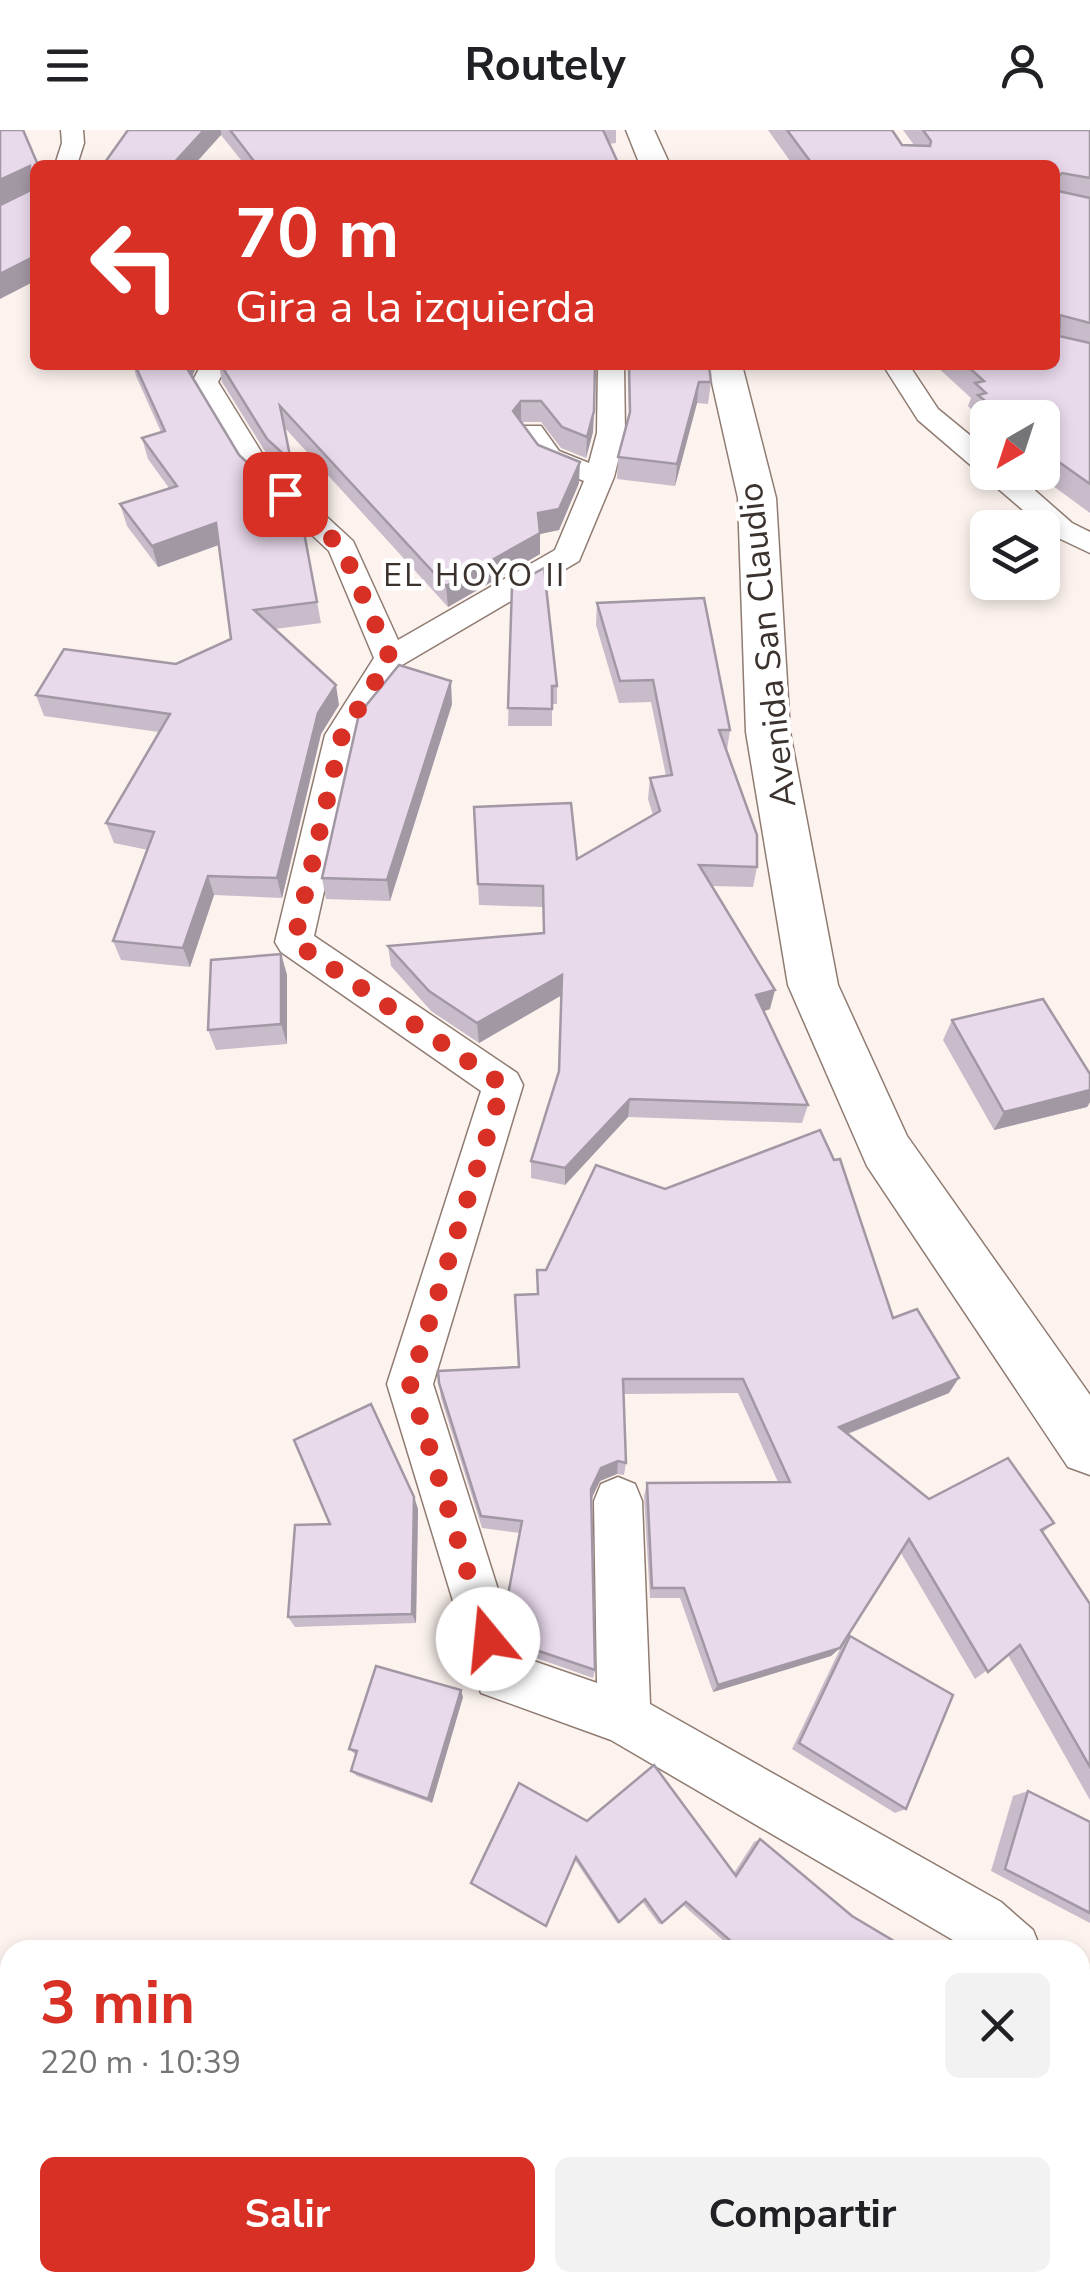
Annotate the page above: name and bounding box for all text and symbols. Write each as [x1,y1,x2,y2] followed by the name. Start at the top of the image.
[464,35,626,96] text: Routely
[40,38,95,93] icon: menu
[995,38,1050,93] icon: person
[235,186,399,282] text: 70 m
[70,200,200,330] icon: left
[235,277,596,338] text: Gira a la izquierda
[970,400,1060,490] north arrow
[970,400,1060,600] map controls
[243,452,328,537] pin
[258,467,313,522] icon: arrive
[727,480,807,810] street label: Avenida San Claudio
[970,510,1060,600] button: layers
[383,554,567,597] district label: EL HOYO II
[436,1587,540,1691] position arrow
[40,1962,195,2044] text: 3 min
[945,1973,1050,2078] button: close
[40,2041,241,2084] text: 220 m · 10:39
[40,2157,535,2272] button: Salir
[555,2157,1050,2272] button: Compartir

